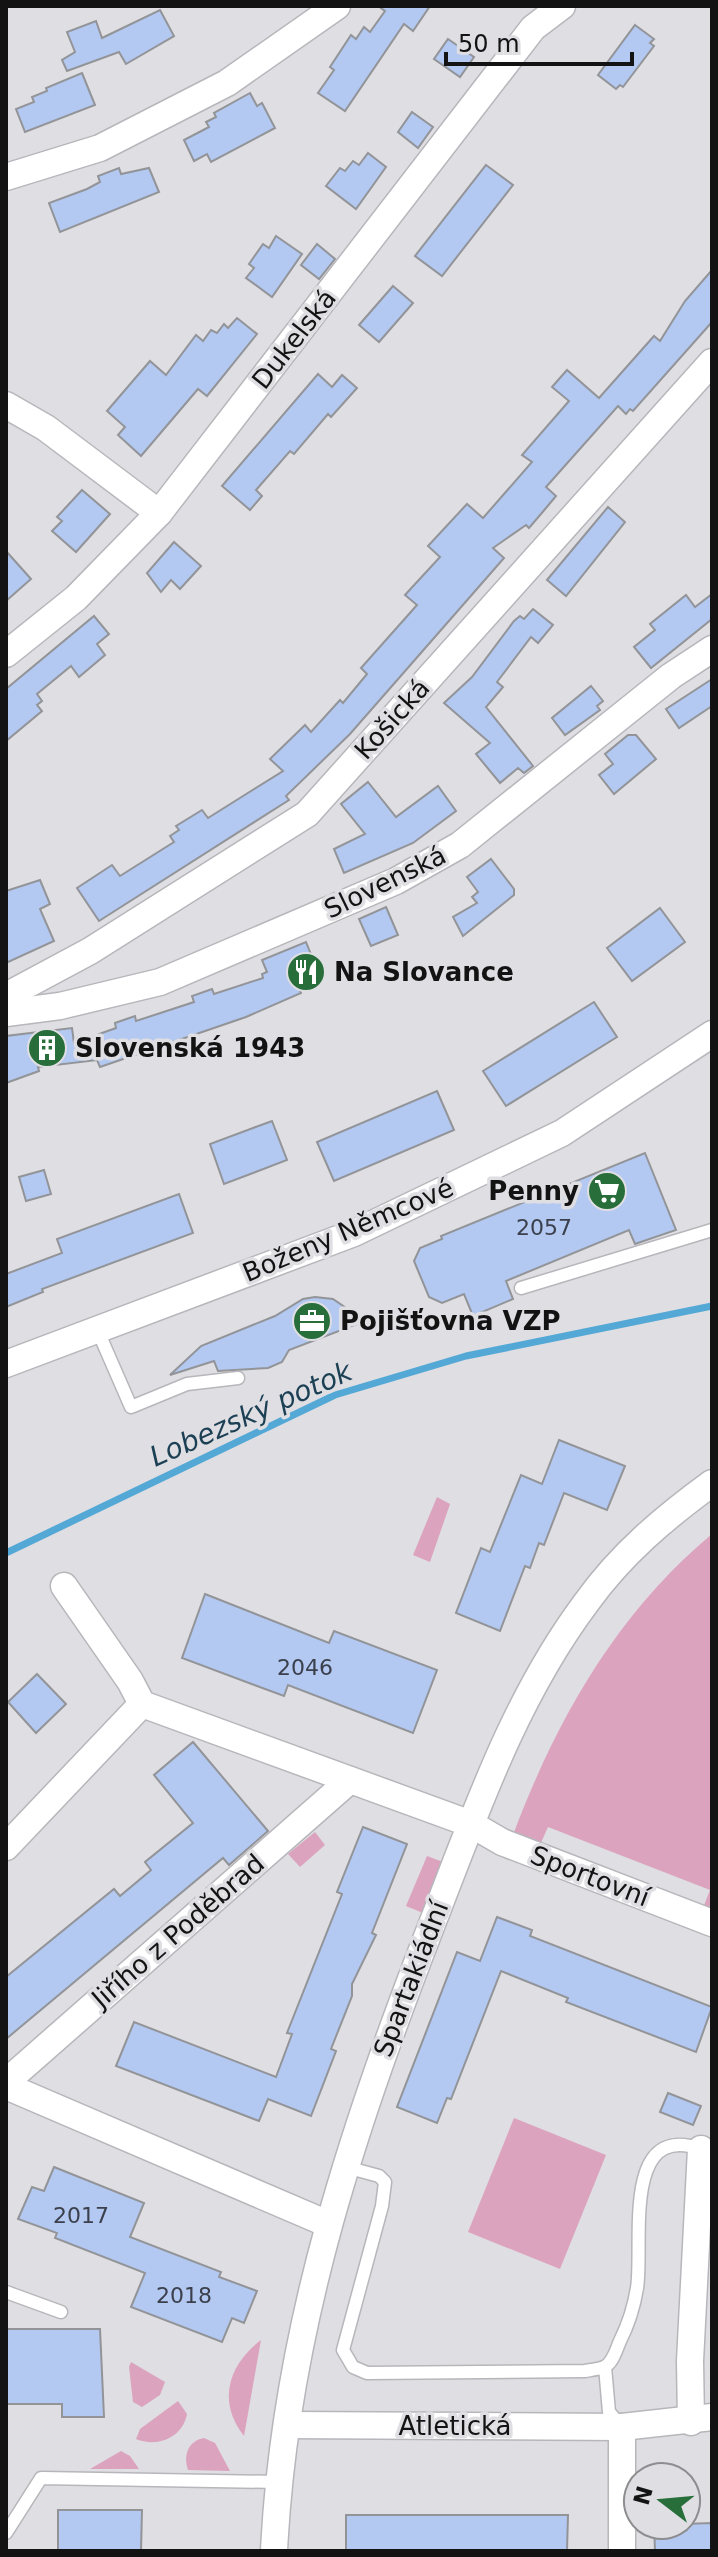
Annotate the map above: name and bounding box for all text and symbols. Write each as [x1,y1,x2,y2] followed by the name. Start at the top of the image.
[446,16,632,66] scale bar
[458,30,520,58] text: 50 m
[246,283,342,395] street label: Dukelská
[348,673,436,765] street label: Košická
[319,840,451,924] street label: Slovenská
[285,951,327,993] restaurant icon: Na Slovance
[334,957,514,987] place label: Na Slovance
[26,1027,68,1069] building icon: Slovenská 1943
[75,1033,305,1063] place label: Slovenská 1943
[586,1170,628,1212] supermarket icon: Penny
[238,1172,458,1288] street label: Boženy Němcové
[488,1176,579,1206] place label: Penny
[516,1215,572,1240] house number: 2057
[291,1300,333,1342] office icon: Pojišťovna VZP
[340,1306,561,1336] place label: Pojišťovna VZP
[145,1354,359,1473] water label: Lobezský potok
[277,1655,333,1680] house number: 2046
[526,1840,654,1913] street label: Sportovní
[84,1848,270,2015] street label: Jiřího z Poděbrad
[368,1896,455,2061] street label: Spartakiádní
[53,2203,109,2228] house number: 2017
[156,2283,212,2308] house number: 2018
[399,2411,512,2441] street label: Atletická
[622,2461,702,2541] north arrow
[629,2483,658,2508] text: N

